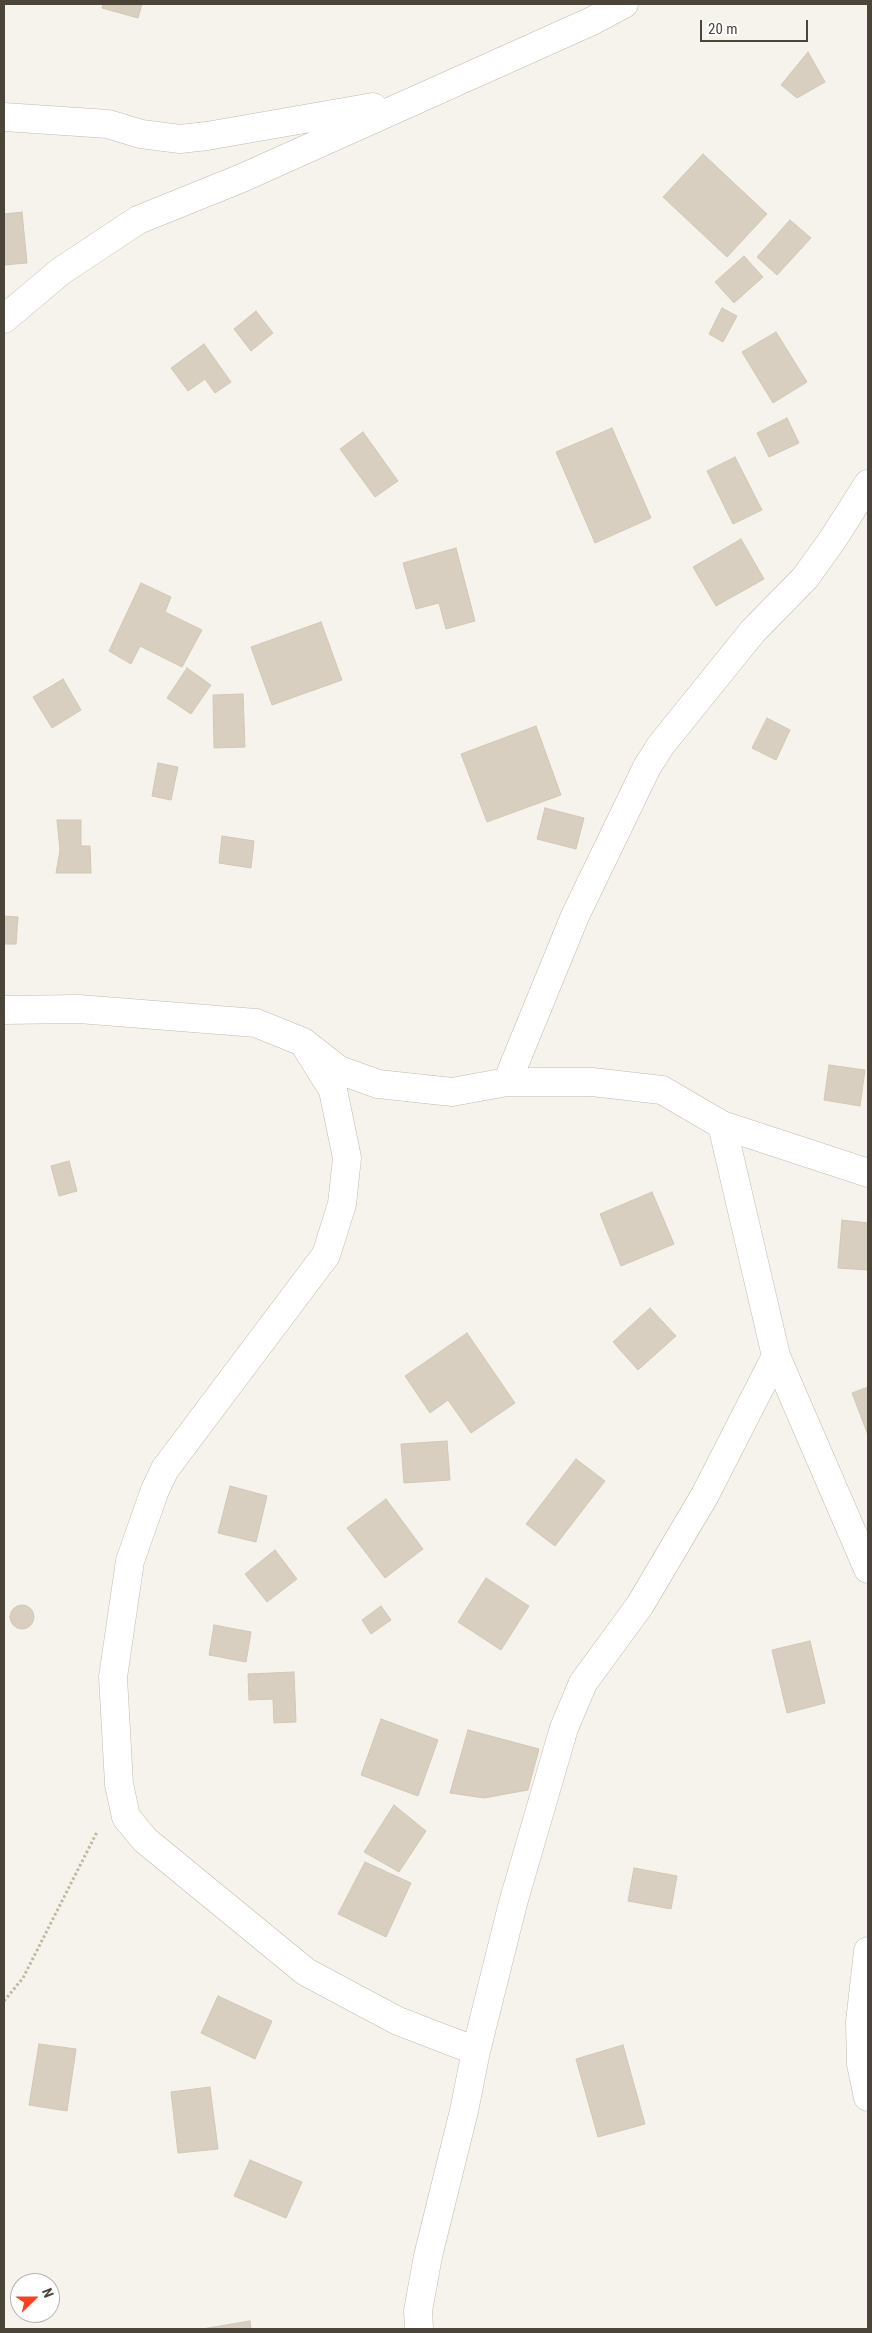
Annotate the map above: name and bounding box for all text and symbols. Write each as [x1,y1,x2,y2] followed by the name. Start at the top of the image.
[702,10,810,42] scale bar
[708,20,738,38] text: 20 m
[10,2273,60,2323] north arrow
[39,2286,57,2300] text: N

